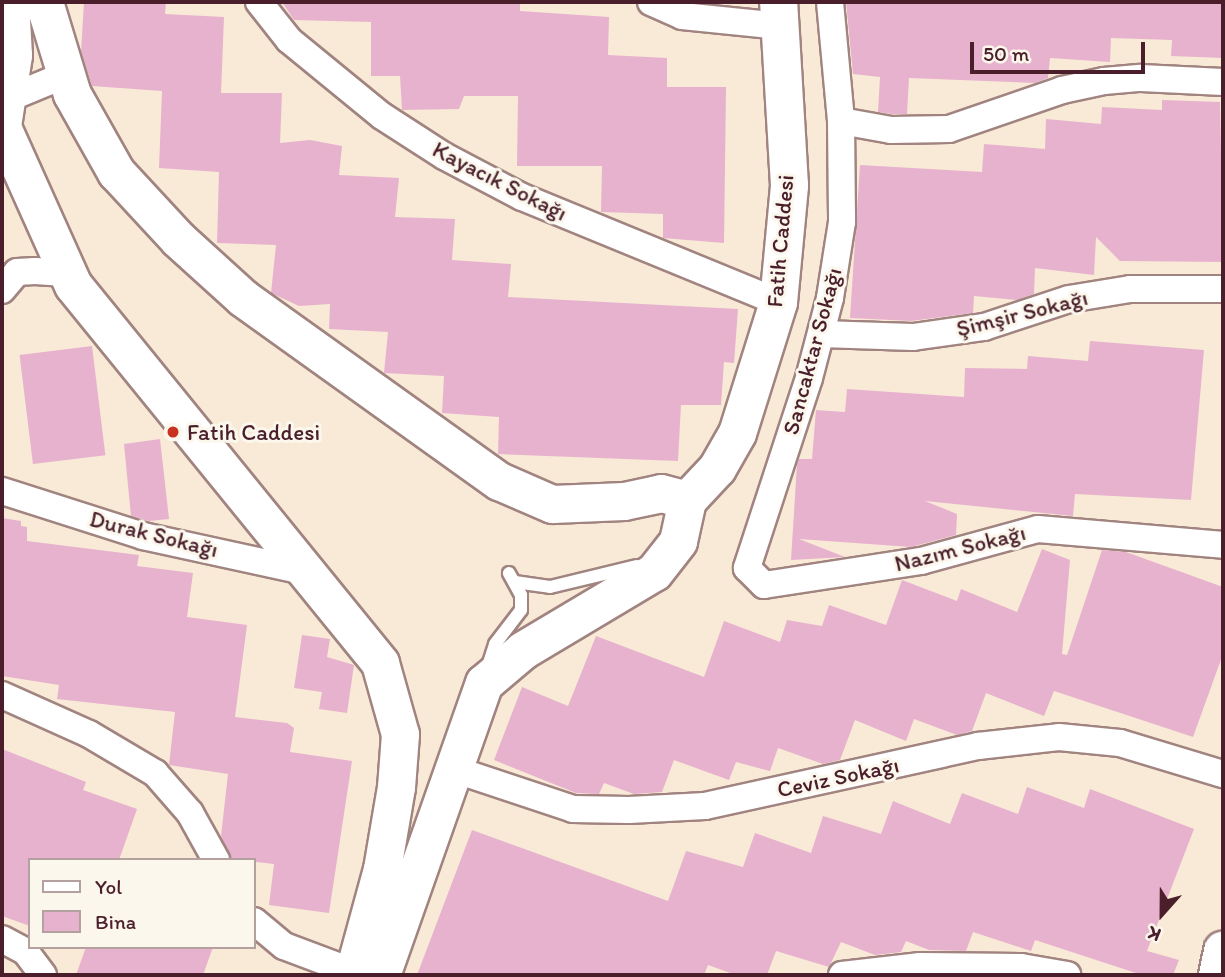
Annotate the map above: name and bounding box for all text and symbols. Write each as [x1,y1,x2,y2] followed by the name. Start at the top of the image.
[973,28,1148,72] scale bar
[983,41,1029,66] text: 50 m
[428,135,572,227] street label: Kayacık Sokağı
[760,173,800,309] street label: Fatih Caddesi
[776,265,848,437] street label: Sancaktar Sokağı
[954,283,1090,343] street label: Şimşir Sokağı
[187,418,320,446] place label: Fatih Caddesi
[165,424,181,440] marker: Fatih Caddesi
[87,505,221,563] street label: Durak Sokağı
[892,518,1028,578] street label: Nazım Sokağı
[775,751,901,803] street label: Ceviz Sokağı
[28,858,256,949] legend
[95,874,122,899] text: Yol
[1127,879,1197,949] north arrow
[95,909,136,934] text: Bina
[1144,921,1164,947] text: K

